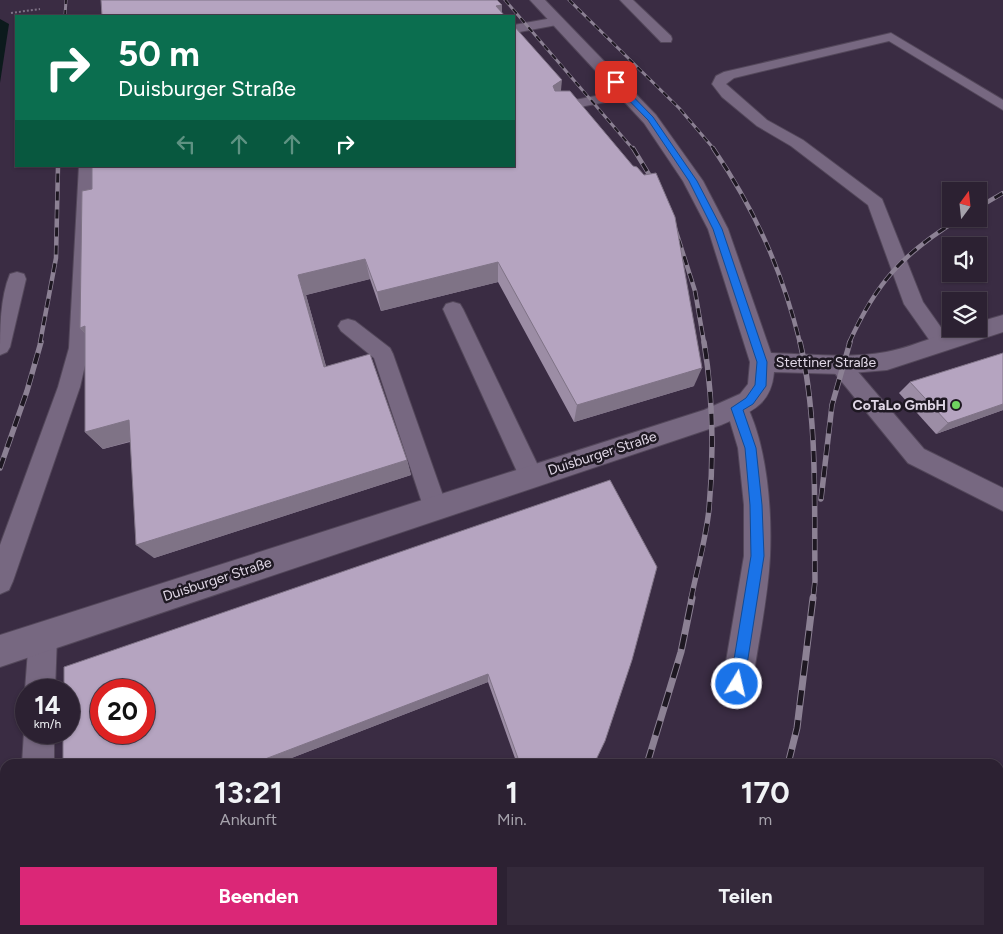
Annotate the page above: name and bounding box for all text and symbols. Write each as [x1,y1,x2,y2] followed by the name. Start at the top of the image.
[118,33,200,75] text: 50 m
[35,35,100,100] icon: right
[595,61,637,103] pin
[602,68,630,96] icon: arrive
[118,75,296,102] text: Duisburger Straße
[172,130,200,158] icon: left
[225,130,253,158] icon: ahead
[278,130,306,158] icon: ahead
[331,130,359,158] icon: right
[942,182,988,228] north arrow
[942,182,987,337] map controls
[942,237,987,282] button: sound
[942,292,987,337] button: layers
[776,354,876,371] street label: Stettiner Straße
[853,397,946,414] place label: CoTaLo GmbH
[950,399,962,411] marker: CoTaLo GmbH
[546,428,659,479] street label: Duisburger Straße
[161,554,274,605] street label: Duisburger Straße
[710,657,762,709] position arrow
[90,679,155,744] speed limit sign: 20
[34,690,61,720] text: 14
[34,717,61,731] text: km/h
[214,774,283,811] text: 13:21
[505,774,518,811] text: 1
[741,774,790,811] text: 170
[220,810,277,829] text: Ankunft
[497,810,527,829] text: Min.
[758,810,772,829] text: m
[20,867,497,925] button: Beenden
[507,867,984,925] button: Teilen

